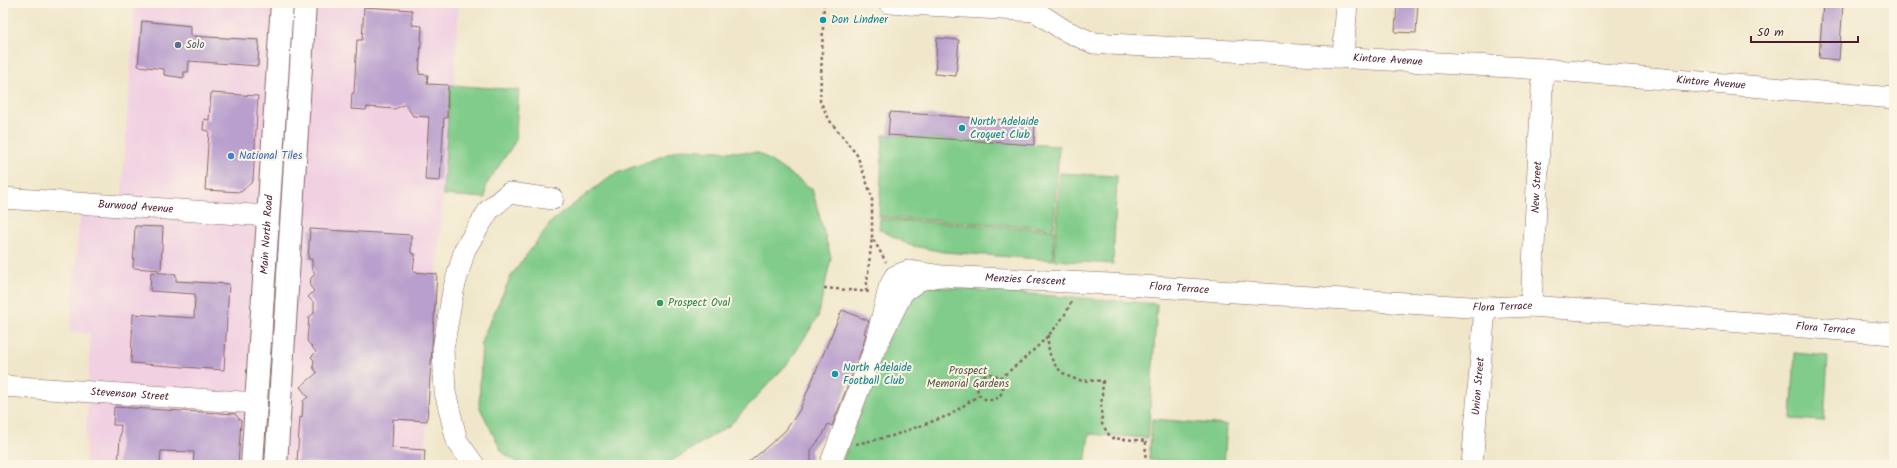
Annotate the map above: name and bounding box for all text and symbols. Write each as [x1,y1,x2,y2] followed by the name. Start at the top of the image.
[831,11,889,29] place label: Don Lindner
[818,15,828,25] marker: Don Lindner
[1751,18,1858,44] scale bar
[1757,23,1784,42] text: 50 m
[186,36,205,54] place label: Solo
[173,40,183,50] marker: Solo
[1353,49,1423,71] street label: Kintore Avenue
[1676,71,1747,95] street label: Kintore Avenue
[970,113,1039,144] place label: North Adelaide Croquet Club
[957,123,967,133] marker: North Adelaide Croquet Club
[239,147,303,165] place label: National Tiles
[226,151,236,161] marker: National Tiles
[1527,160,1547,214] street label: New Street
[255,194,279,275] street label: Main North Road
[97,195,174,219] street label: Burwood Avenue
[985,269,1067,291] street label: Menzies Crescent
[1149,278,1210,299] street label: Flora Terrace
[668,294,731,312] place label: Prospect Oval
[1472,297,1533,317] street label: Flora Terrace
[655,298,665,308] marker: Prospect Oval
[1795,317,1856,340] street label: Flora Terrace
[1467,356,1490,416] street label: Union Street
[843,359,912,390] place label: North Adelaide Football Club
[927,362,1010,393] park label: Prospect Memorial Gardens
[830,369,840,379] marker: North Adelaide Football Club
[90,383,170,406] street label: Stevenson Street

